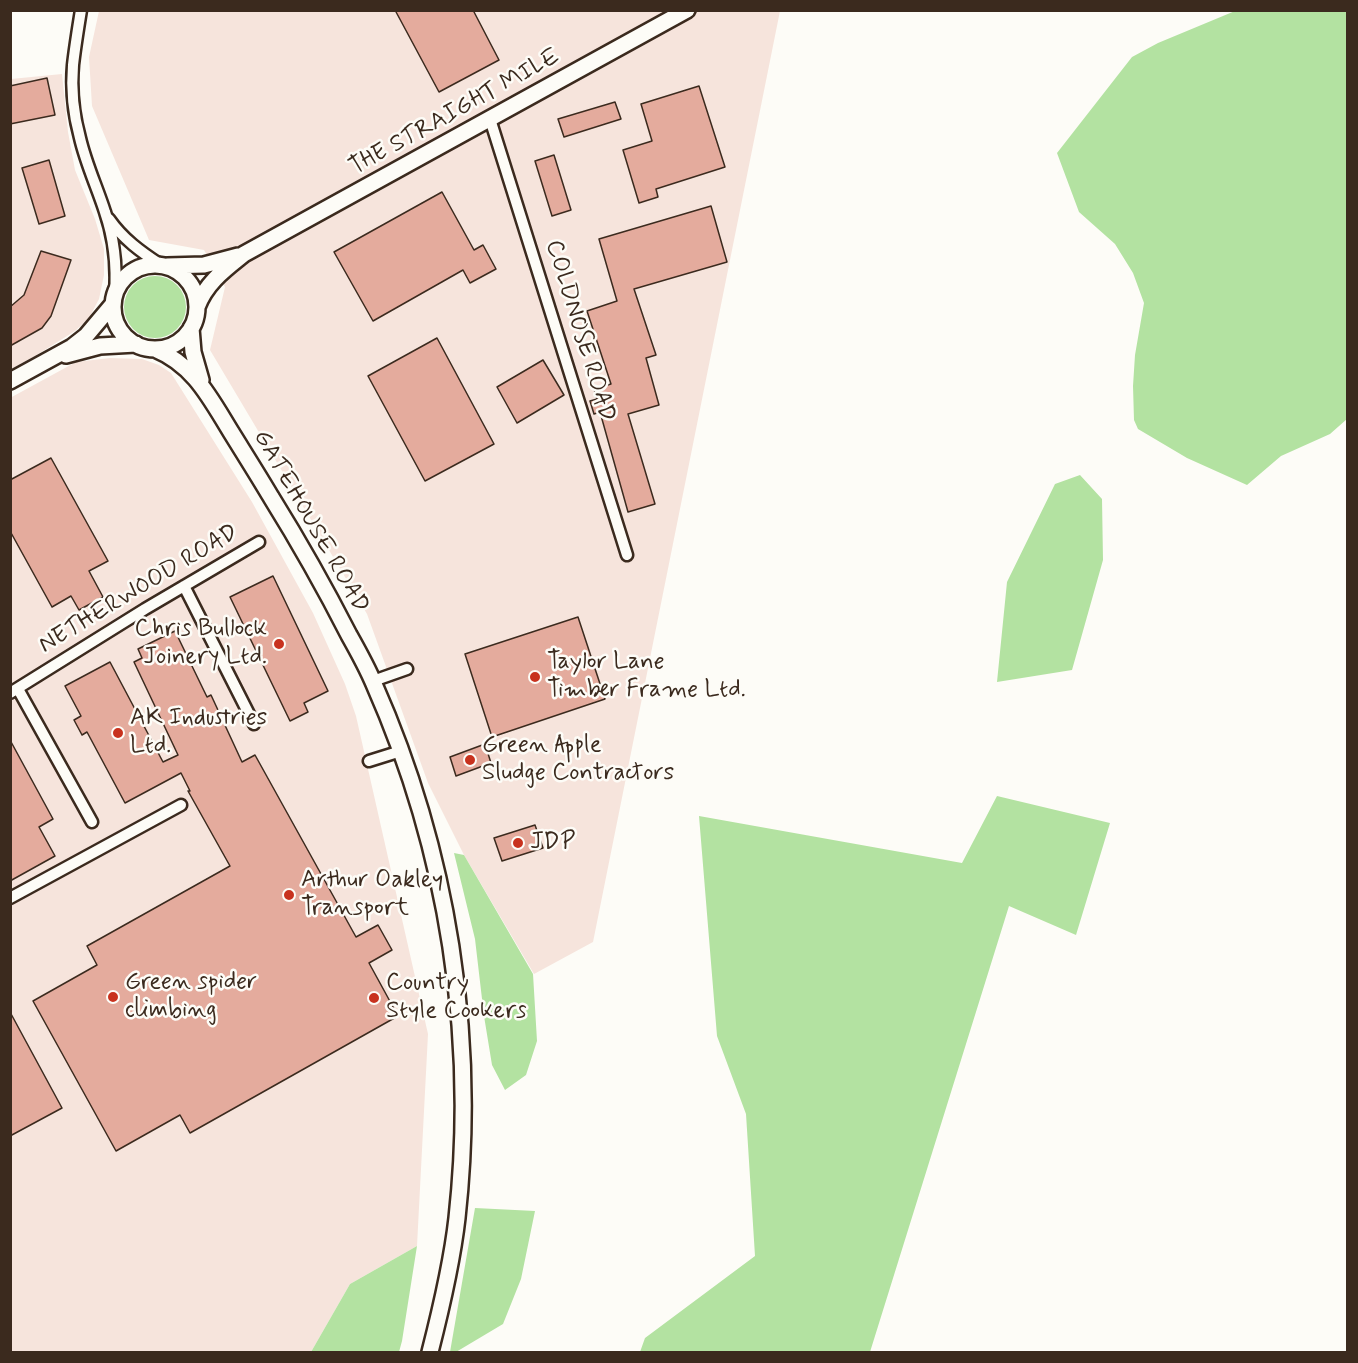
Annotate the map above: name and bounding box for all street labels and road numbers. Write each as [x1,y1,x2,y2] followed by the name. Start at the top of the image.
[345,43,565,183] street label: THE STRAIGHT MILE
[538,237,620,425] street label: COLDNOSE ROAD
[246,425,374,619] street label: GATEHOUSE ROAD
[34,519,244,661] street label: NETHERWOOD ROAD

